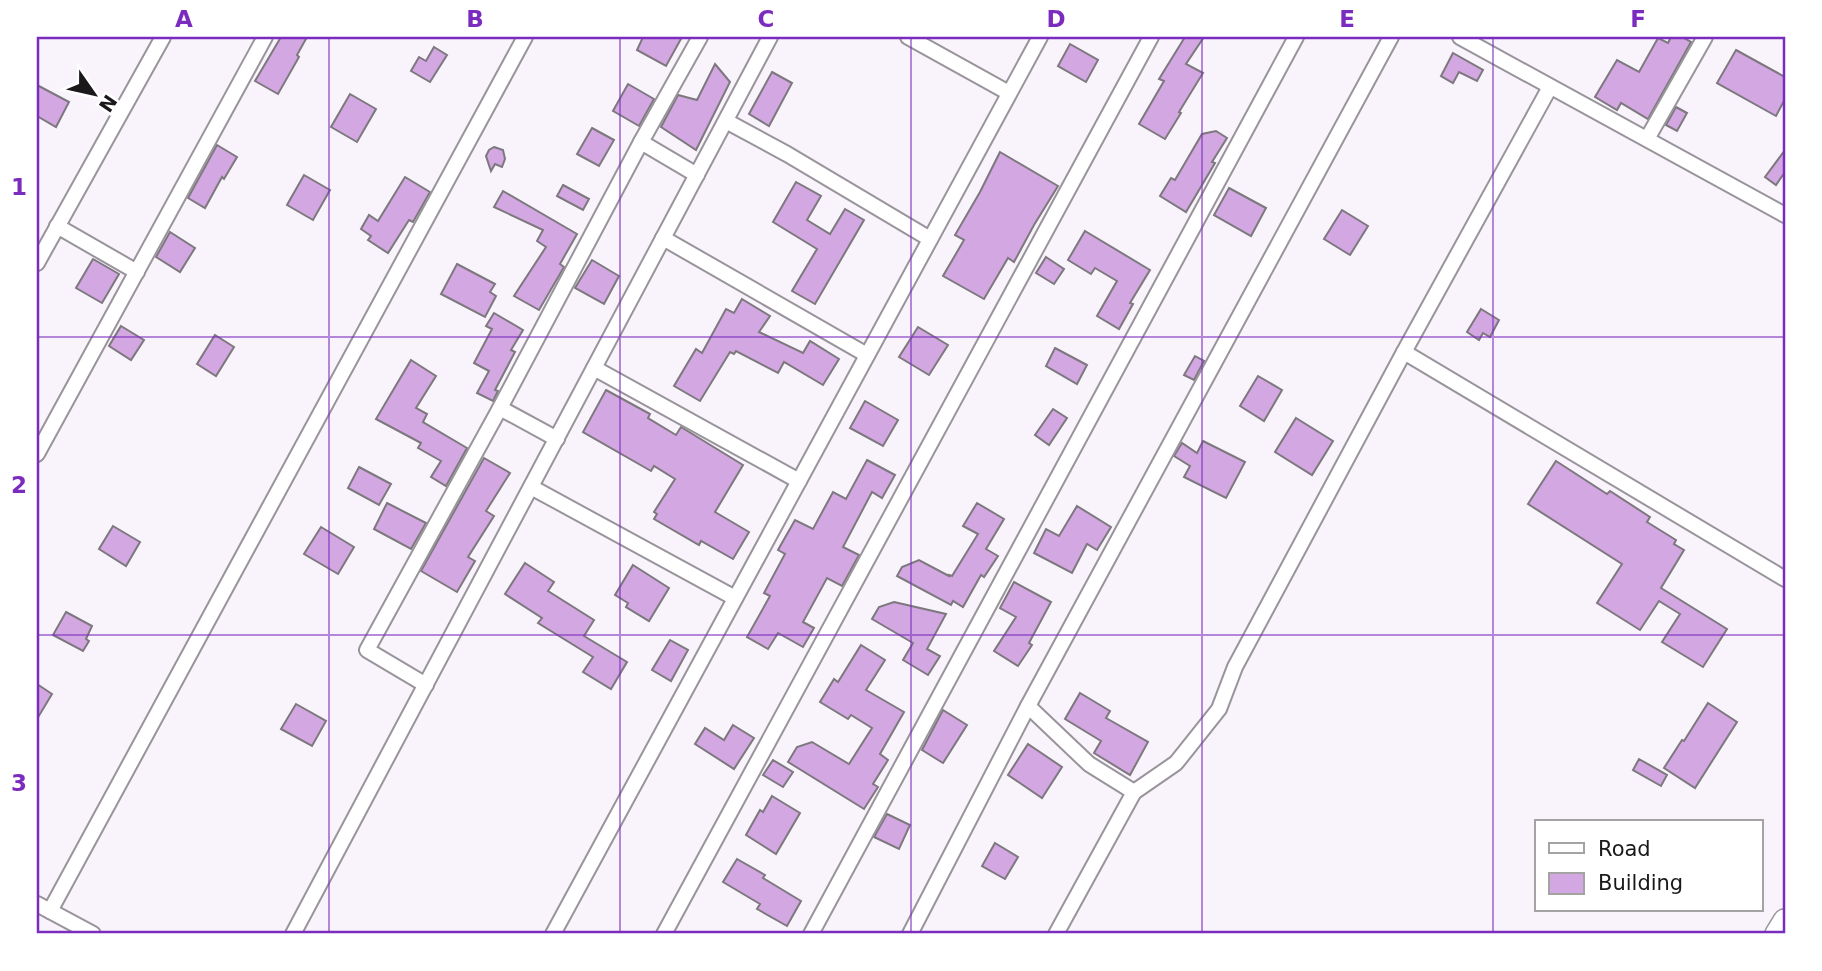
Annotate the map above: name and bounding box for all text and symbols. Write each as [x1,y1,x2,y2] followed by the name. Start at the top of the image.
[175,6,193,32] text: A
[466,6,484,32] text: B
[758,6,774,32] text: C
[1046,6,1066,32] text: D
[1339,6,1355,32] text: E
[1630,6,1646,32] text: F
[60,60,130,130] north arrow
[95,91,122,116] text: N
[11,174,27,200] text: 1
[11,472,27,498] text: 2
[11,770,27,796] text: 3
[1535,820,1762,912] legend
[1598,837,1651,861] text: Road
[1598,871,1683,895] text: Building

